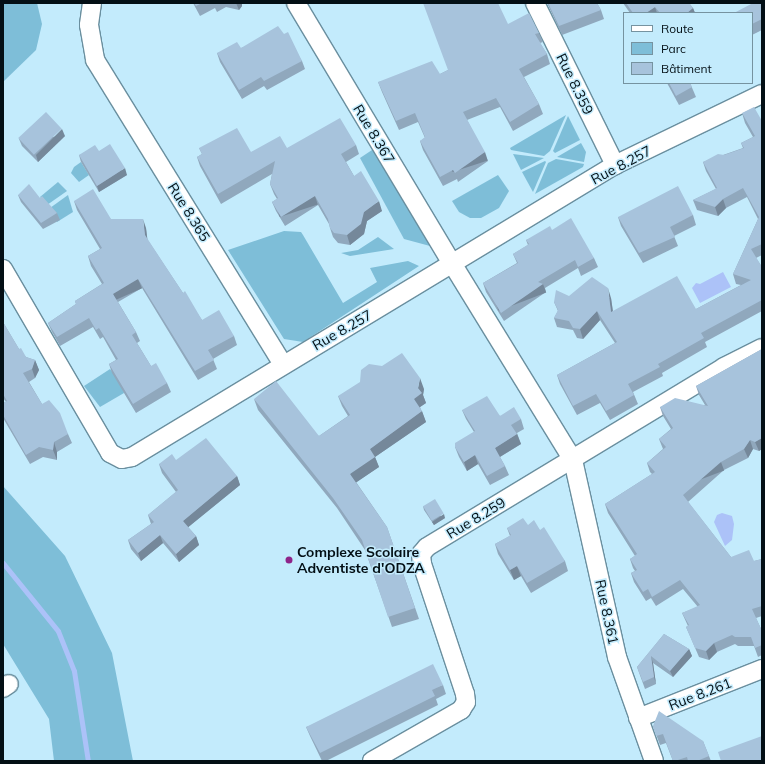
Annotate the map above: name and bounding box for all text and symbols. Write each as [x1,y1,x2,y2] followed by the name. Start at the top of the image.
[623,12,753,84] legend
[661,21,694,36] text: Route
[661,41,686,56] text: Parc
[553,51,597,117] street label: Rue 8.359
[661,61,712,76] text: Bâtiment
[350,101,398,167] street label: Rue 8.367
[588,142,654,188] street label: Rue 8.257
[164,180,214,244] street label: Rue 8.365
[309,306,375,354] street label: Rue 8.257
[443,494,509,542] street label: Rue 8.259
[297,544,425,576] place label: Complexe Scolaire Adventiste d'ODZA
[284,555,294,565] marker: Complexe Scolaire Adventiste d'ODZA
[592,578,622,646] street label: Rue 8.361
[666,674,734,714] street label: Rue 8.261

